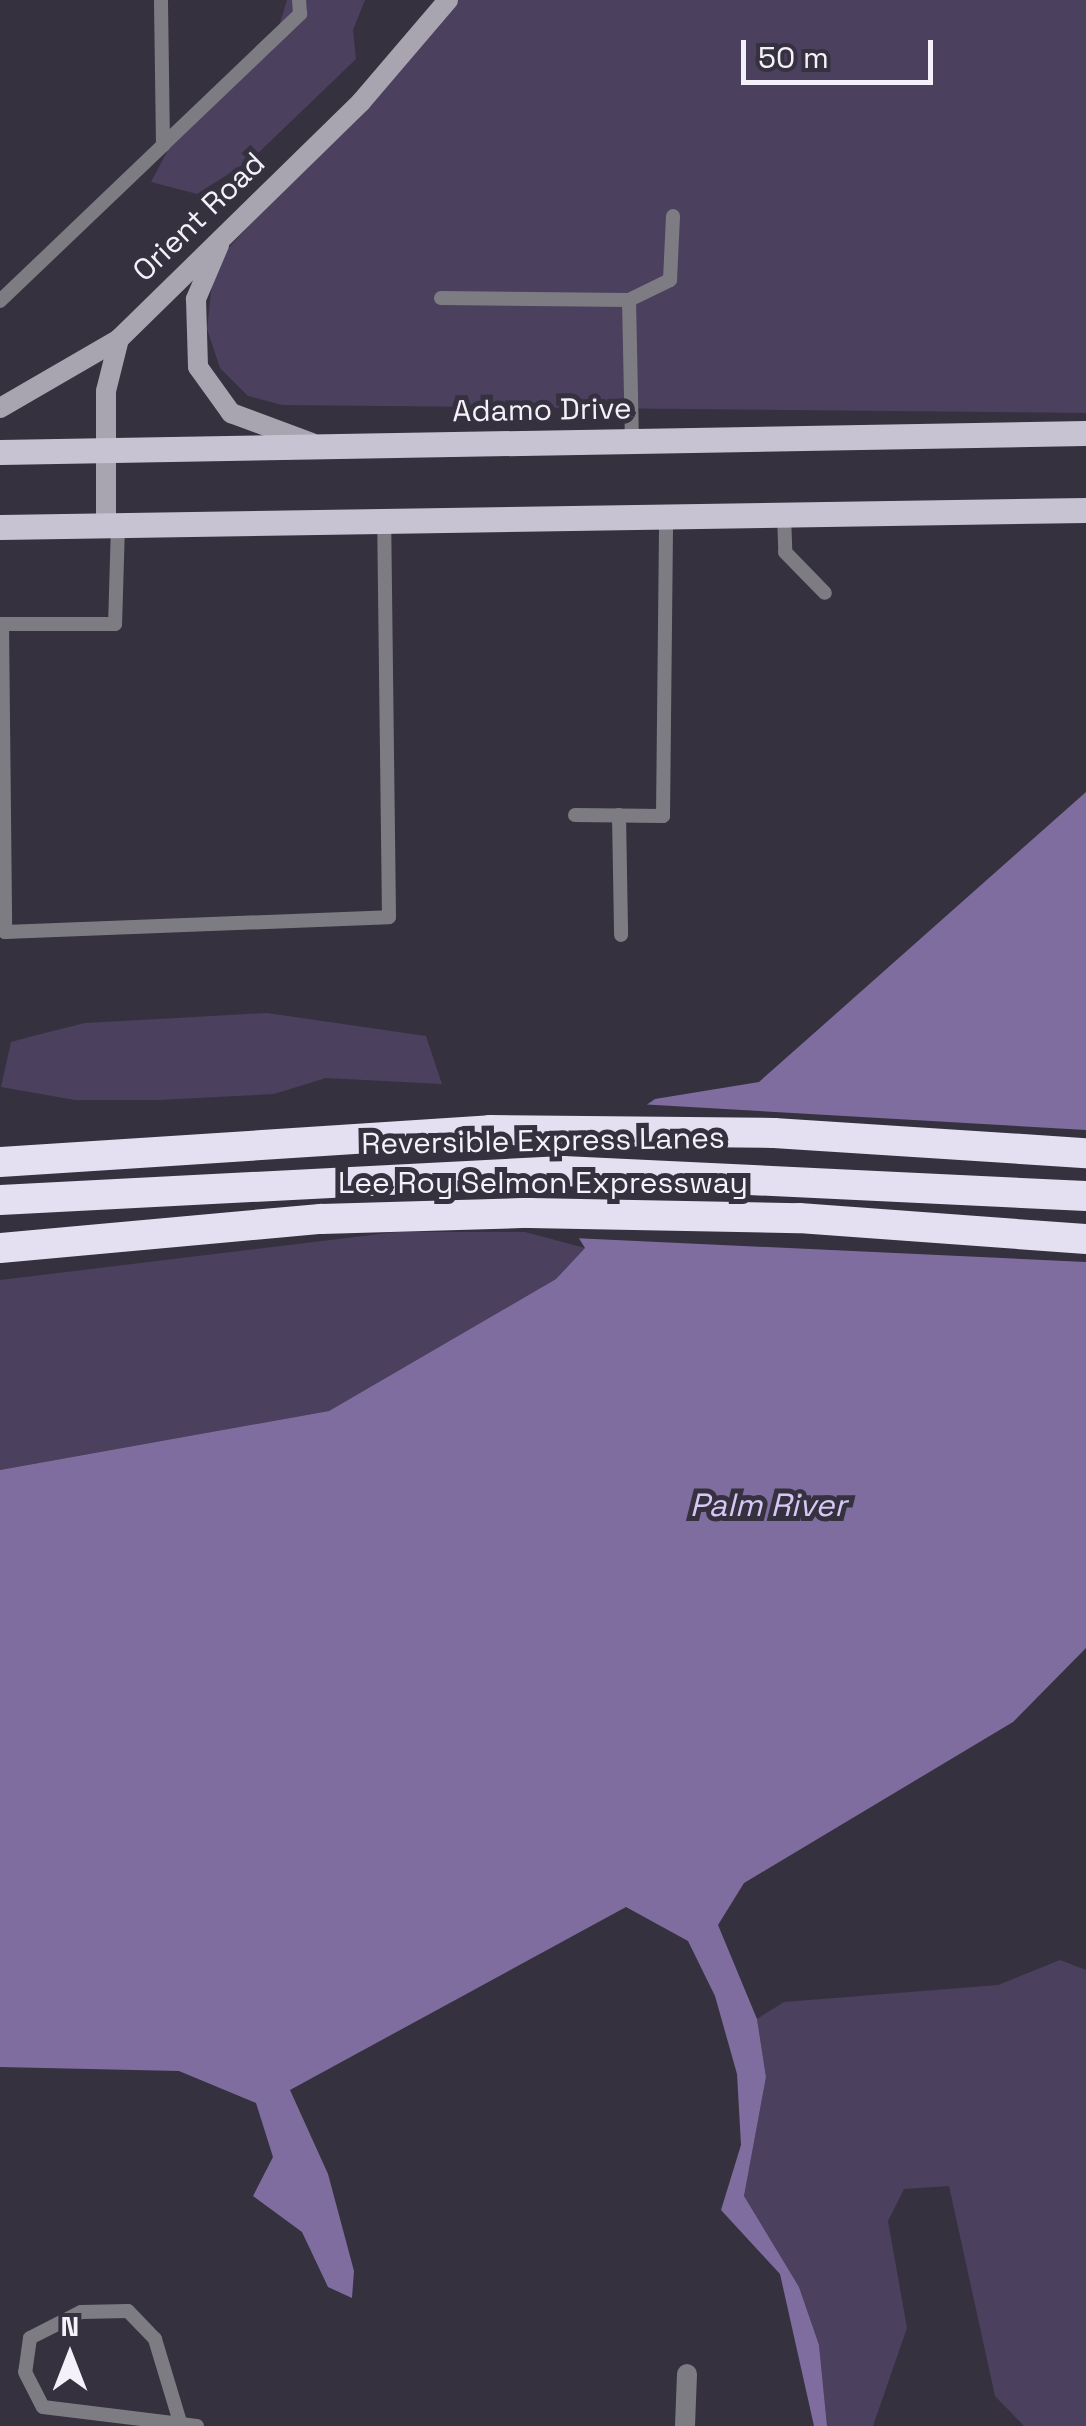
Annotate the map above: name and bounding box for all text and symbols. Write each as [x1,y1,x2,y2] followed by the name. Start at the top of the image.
[746,20,938,82] scale bar
[758,38,829,77] text: 50 m
[125,145,273,289] street label: Orient Road
[452,390,632,430] street label: Adamo Drive
[361,1120,725,1162] street label: Reversible Express Lanes
[338,1165,748,1201] street label: Lee Roy Selmon Expressway
[690,1486,846,1524] water label: Palm River
[20,2306,120,2406] north arrow
[61,2308,79,2344] text: N

